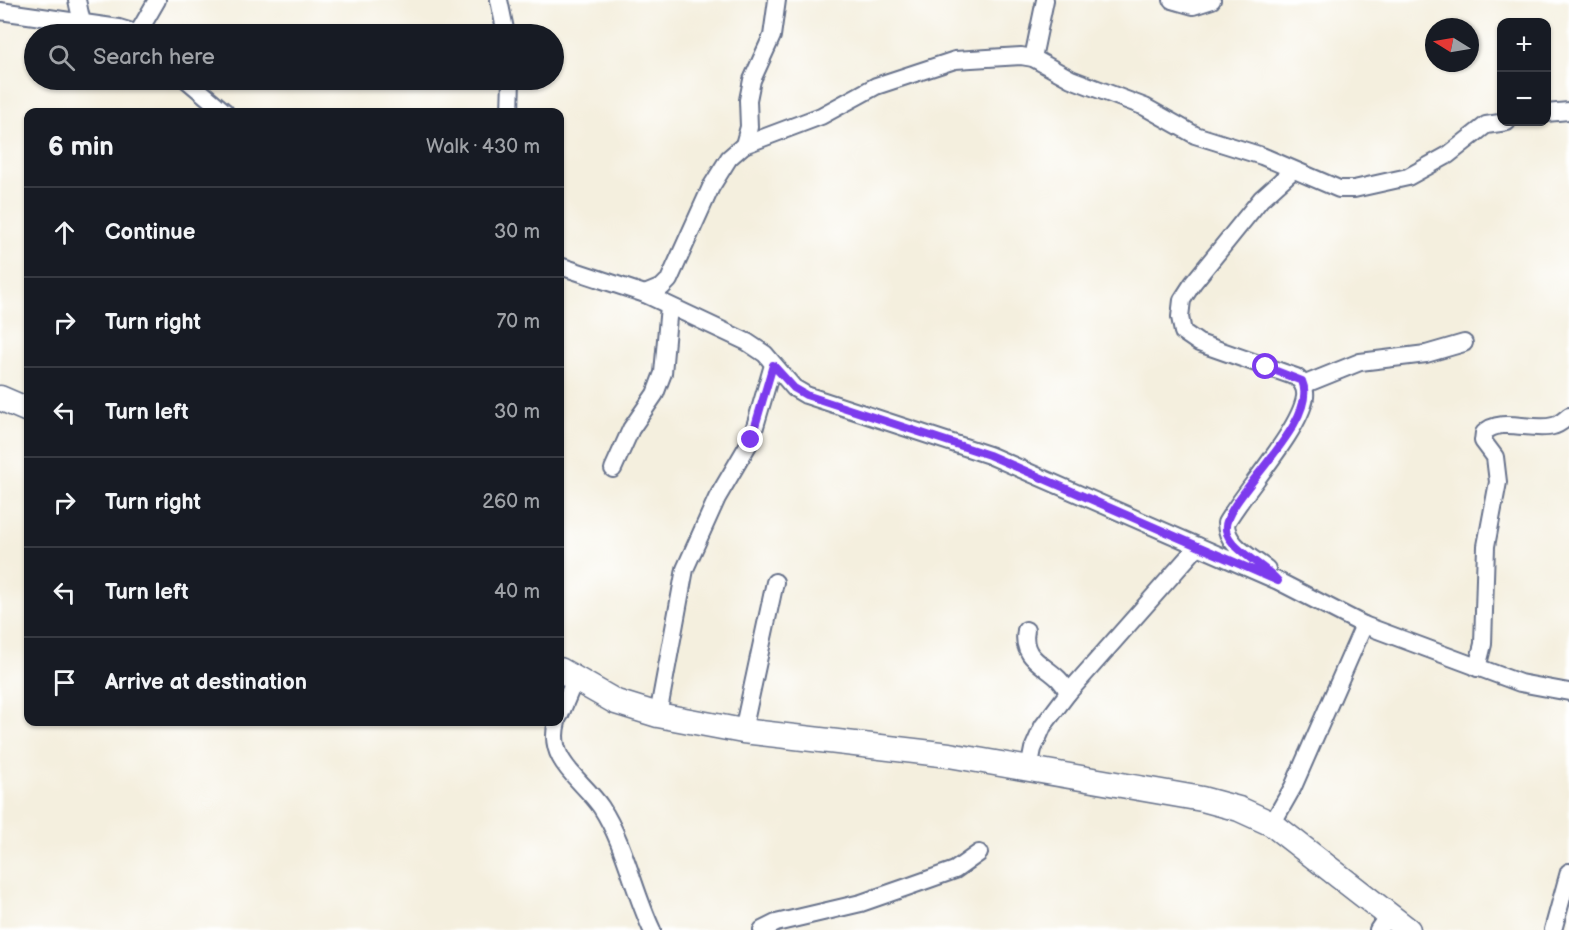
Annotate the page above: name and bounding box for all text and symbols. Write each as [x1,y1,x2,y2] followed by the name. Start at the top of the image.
[1425,18,1479,72] north arrow
[1497,18,1551,126] map controls
[1497,18,1551,72] button: +
[24,24,564,90] search box
[45,41,78,74] icon: search
[93,44,215,71] text: Search here
[1497,72,1551,126] button: −
[48,132,114,163] text: 6 min
[426,135,540,159] text: Walk · 430 m
[48,216,81,249] icon: ahead
[105,219,195,246] text: Continue
[494,220,540,244] text: 30 m
[48,306,81,339] icon: right
[105,309,201,336] text: Turn right
[496,310,540,334] text: 70 m
[1252,353,1278,379] route start
[48,396,81,429] icon: left
[105,399,189,426] text: Turn left
[494,400,540,424] text: 30 m
[737,426,763,452] route end
[48,486,81,519] icon: right
[105,489,201,516] text: Turn right
[482,490,540,514] text: 260 m
[48,576,81,609] icon: left
[105,579,189,606] text: Turn left
[494,580,540,604] text: 40 m
[48,666,81,699] icon: arrive
[105,669,307,696] text: Arrive at destination

